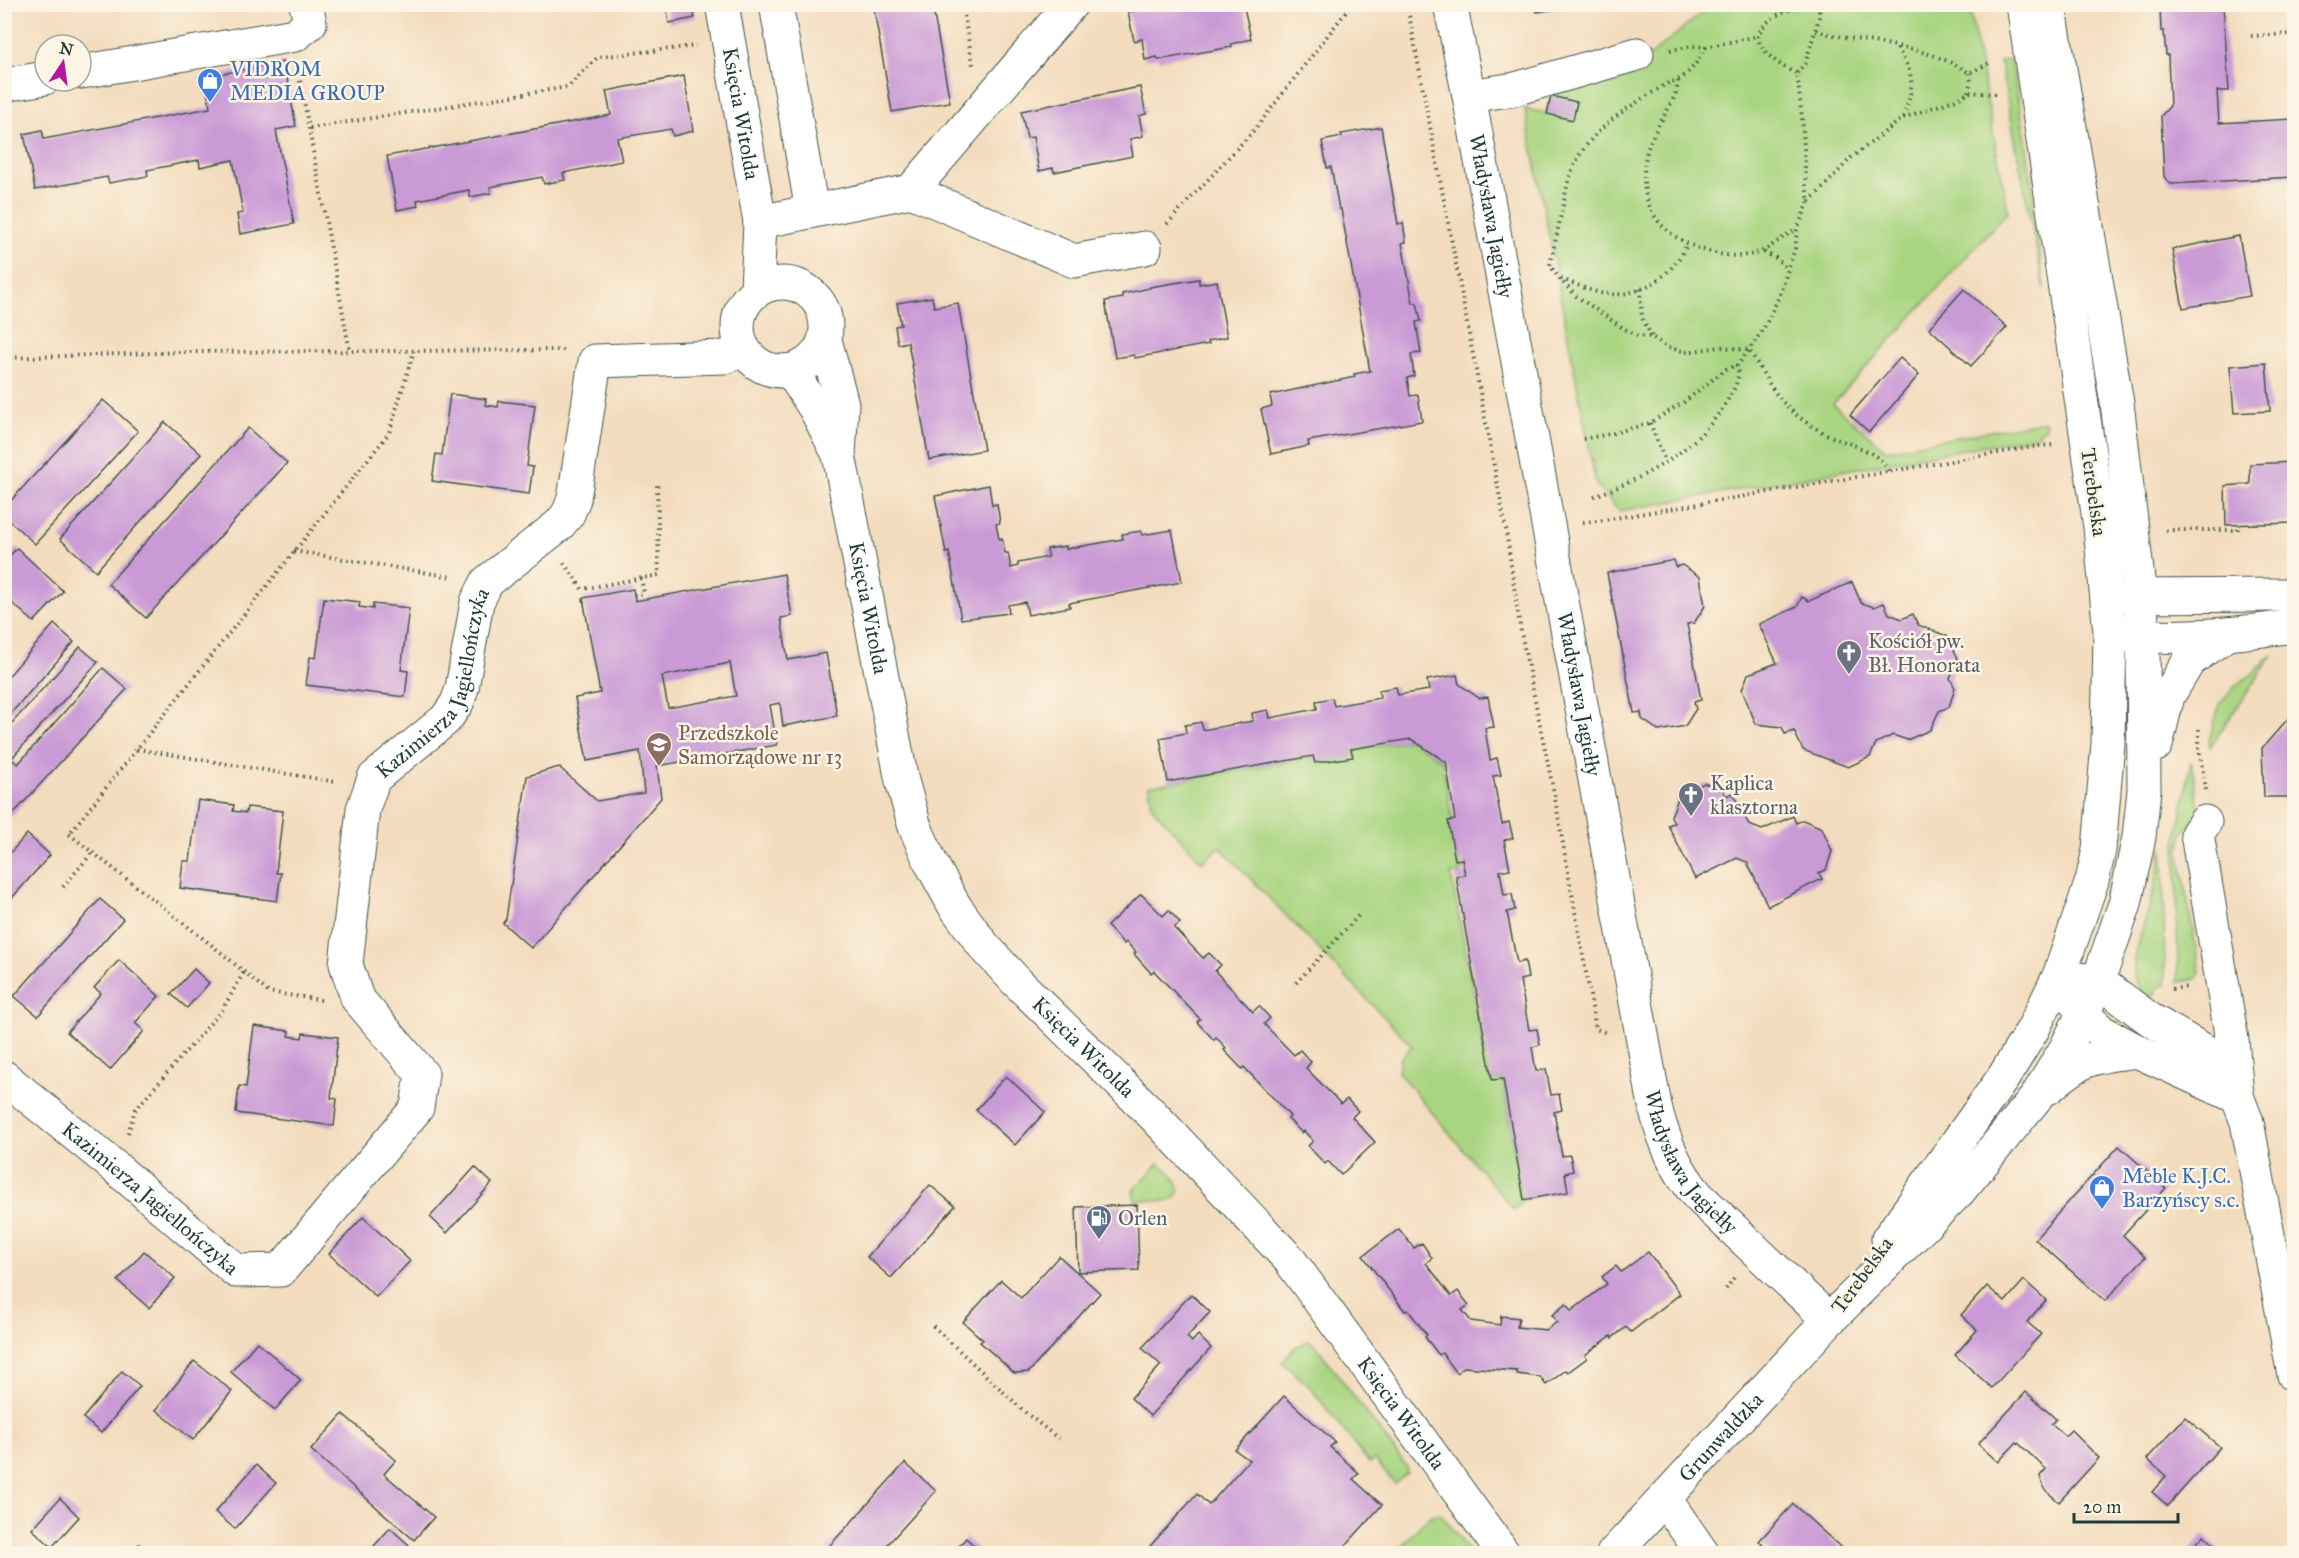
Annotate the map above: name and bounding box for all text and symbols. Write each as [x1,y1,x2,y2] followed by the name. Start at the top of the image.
[33,33,93,93] north arrow
[58,38,75,60] text: N
[717,45,765,182] street label: Księcia Witolda
[229,56,385,106] place label: VIDROM MEDIA GROUP
[195,66,225,104] shop icon: VIDROM MEDIA GROUP
[1463,132,1519,301] street label: Władysława Jagiełły
[2075,446,2113,538] street label: Terebelska
[843,540,894,676] street label: Księcia Witolda
[371,583,495,784] street label: Kazimierza Jagiellończyka
[1551,610,1607,779] street label: Władysława Jagiełły
[1868,628,1980,678] place label: Kościół pw. Bł. Honorata
[1834,638,1864,676] church icon: Kościół pw. Bł. Honorata
[678,720,842,770] place label: Przedszkole Samorządowe nr 13
[644,730,674,768] school or university icon: Przedszkole Samorządowe nr 13
[1710,770,1798,820] place label: Kaplica klasztorna
[1676,780,1706,818] church icon: Kaplica klasztorna
[1027,991,1140,1103] street label: Księcia Witolda
[1639,1088,1744,1240] street label: Władysława Jagiełły
[56,1116,244,1281] street label: Kazimierza Jagiellończyka
[2122,1163,2240,1213] place label: Meble K.J.C. Barzyńscy s.c.
[2087,1173,2117,1211] shop icon: Meble K.J.C. Barzyńscy s.c.
[1084,1203,1114,1241] fuel station icon: Orlen
[1118,1205,1168,1231] place label: Orlen
[1825,1231,1899,1319] street label: Terebelska
[1351,1351,1451,1475] street label: Księcia Witolda
[1673,1387,1769,1487] street label: Grunwaldzka
[2074,1486,2178,1524] scale bar
[2083,1496,2121,1518] text: 20 m

